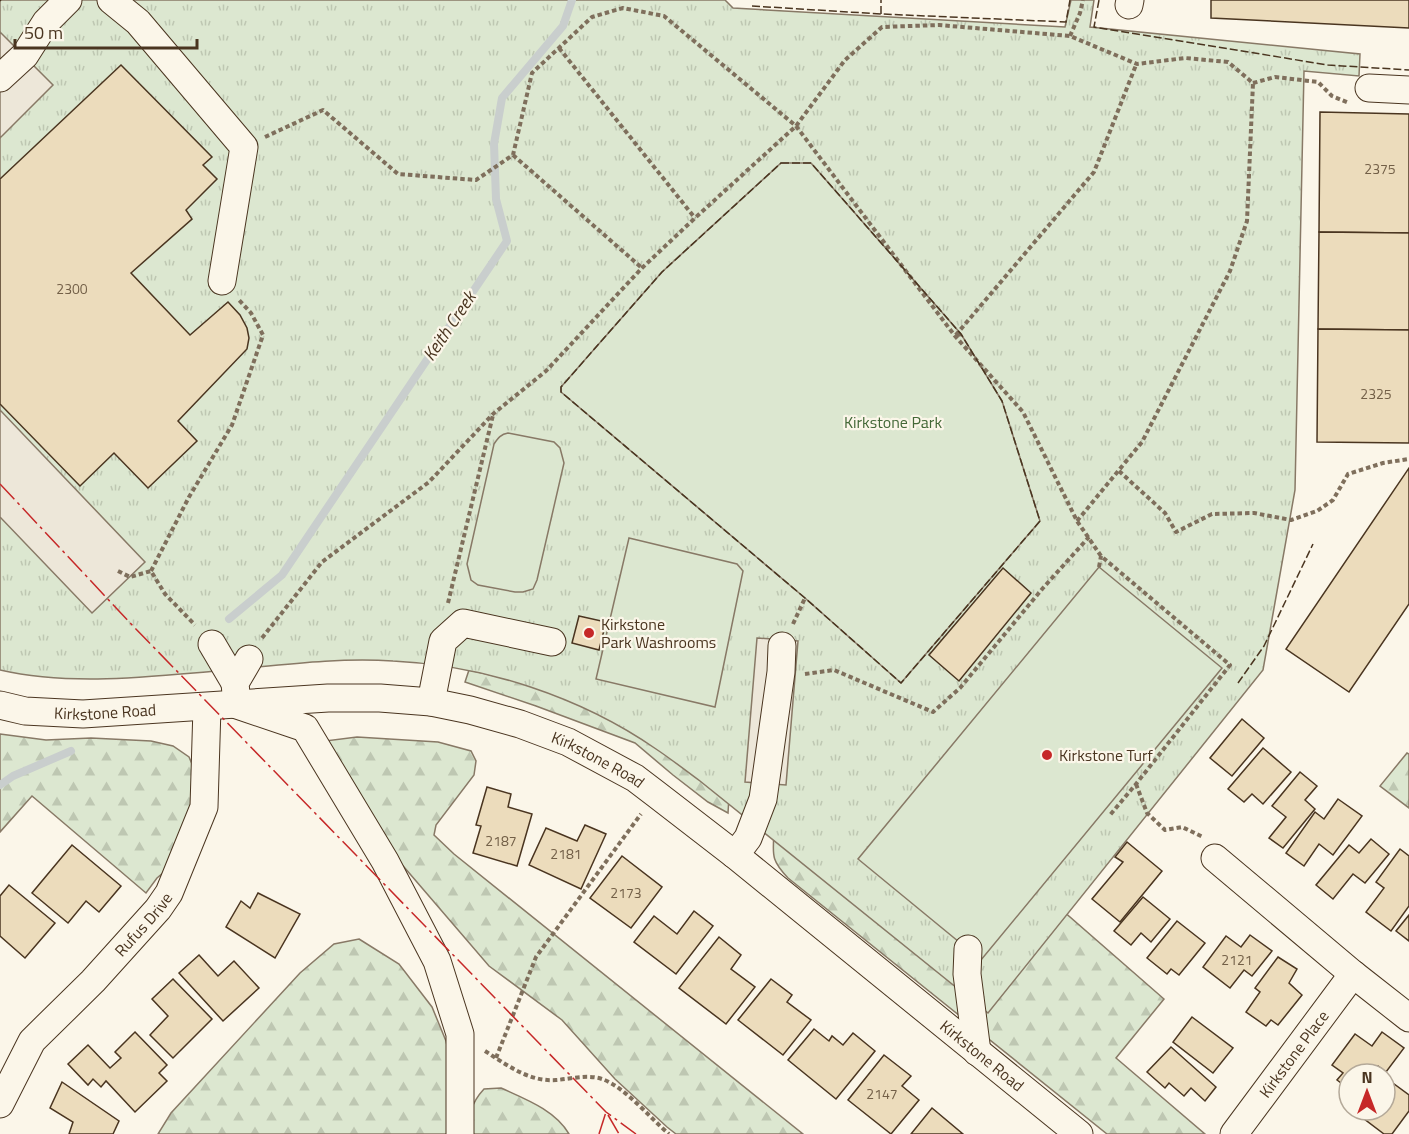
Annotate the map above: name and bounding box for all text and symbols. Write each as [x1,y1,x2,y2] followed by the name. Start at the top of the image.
[15,12,196,50] scale bar
[24,19,63,46] text: 50 m
[1364,158,1396,179] house number: 2375
[56,278,88,299] house number: 2300
[416,284,483,366] water label: Keith Creek
[1360,383,1392,404] house number: 2325
[844,410,942,434] park label: Kirkstone Park
[601,612,716,654] place label: Kirkstone Park Washrooms
[582,626,596,640] marker: Kirkstone Park Washrooms
[53,697,157,726] street label: Kirkstone Road
[548,725,650,793] street label: Kirkstone Road
[1059,743,1154,767] place label: Kirkstone Turf
[1040,748,1054,762] marker: Kirkstone Turf
[485,830,517,851] house number: 2187
[550,843,582,864] house number: 2181
[610,882,642,903] house number: 2173
[109,887,178,962] street label: Rufus Drive
[1221,949,1253,970] house number: 2121
[1253,1005,1334,1103] street label: Kirkstone Place
[935,1014,1029,1097] street label: Kirkstone Road
[1337,1062,1397,1122] north arrow
[1361,1065,1373,1089] text: N
[866,1083,898,1104] house number: 2147

